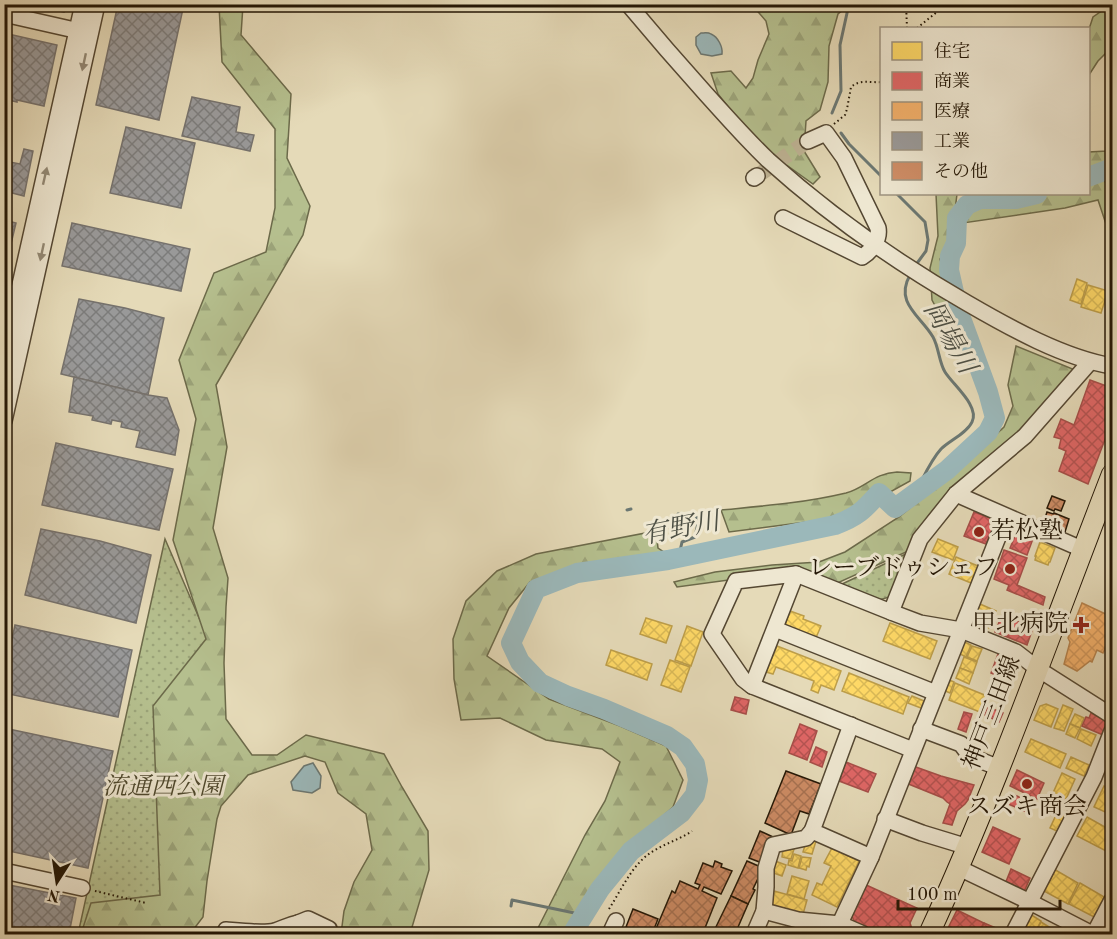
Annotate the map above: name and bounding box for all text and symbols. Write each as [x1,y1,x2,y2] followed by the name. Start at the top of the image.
[880,27,1090,195] legend
[934,41,970,61] text: 住宅
[79,52,89,71] one-way arrow
[934,71,970,91] text: 商業
[934,101,970,121] text: 医療
[934,131,970,151] text: 工業
[934,162,988,181] text: その他
[41,167,50,186] one-way arrow
[37,243,47,261] one-way arrow
[918,297,983,381] water label: 岡場川
[640,506,725,549] water label: 有野川
[991,517,1063,544] place label: 若松塾
[972,525,986,539] marker: 若松塾
[808,555,998,581] place label: レーブドゥシェフ
[1003,562,1017,576] marker: レーブドゥシェフ
[972,610,1068,637] place label: 甲北病院
[1072,616,1090,634] marker: 甲北病院
[957,652,1026,773] street label: 神戸三田線
[103,774,227,800] park label: 流通西公園
[1020,777,1034,791] marker: スズキ商会
[967,793,1087,820] place label: スズキ商会
[27,852,87,912] north arrow
[898,873,1060,911] scale bar
[46,885,62,904] text: N
[907,886,958,904] text: 100 m

